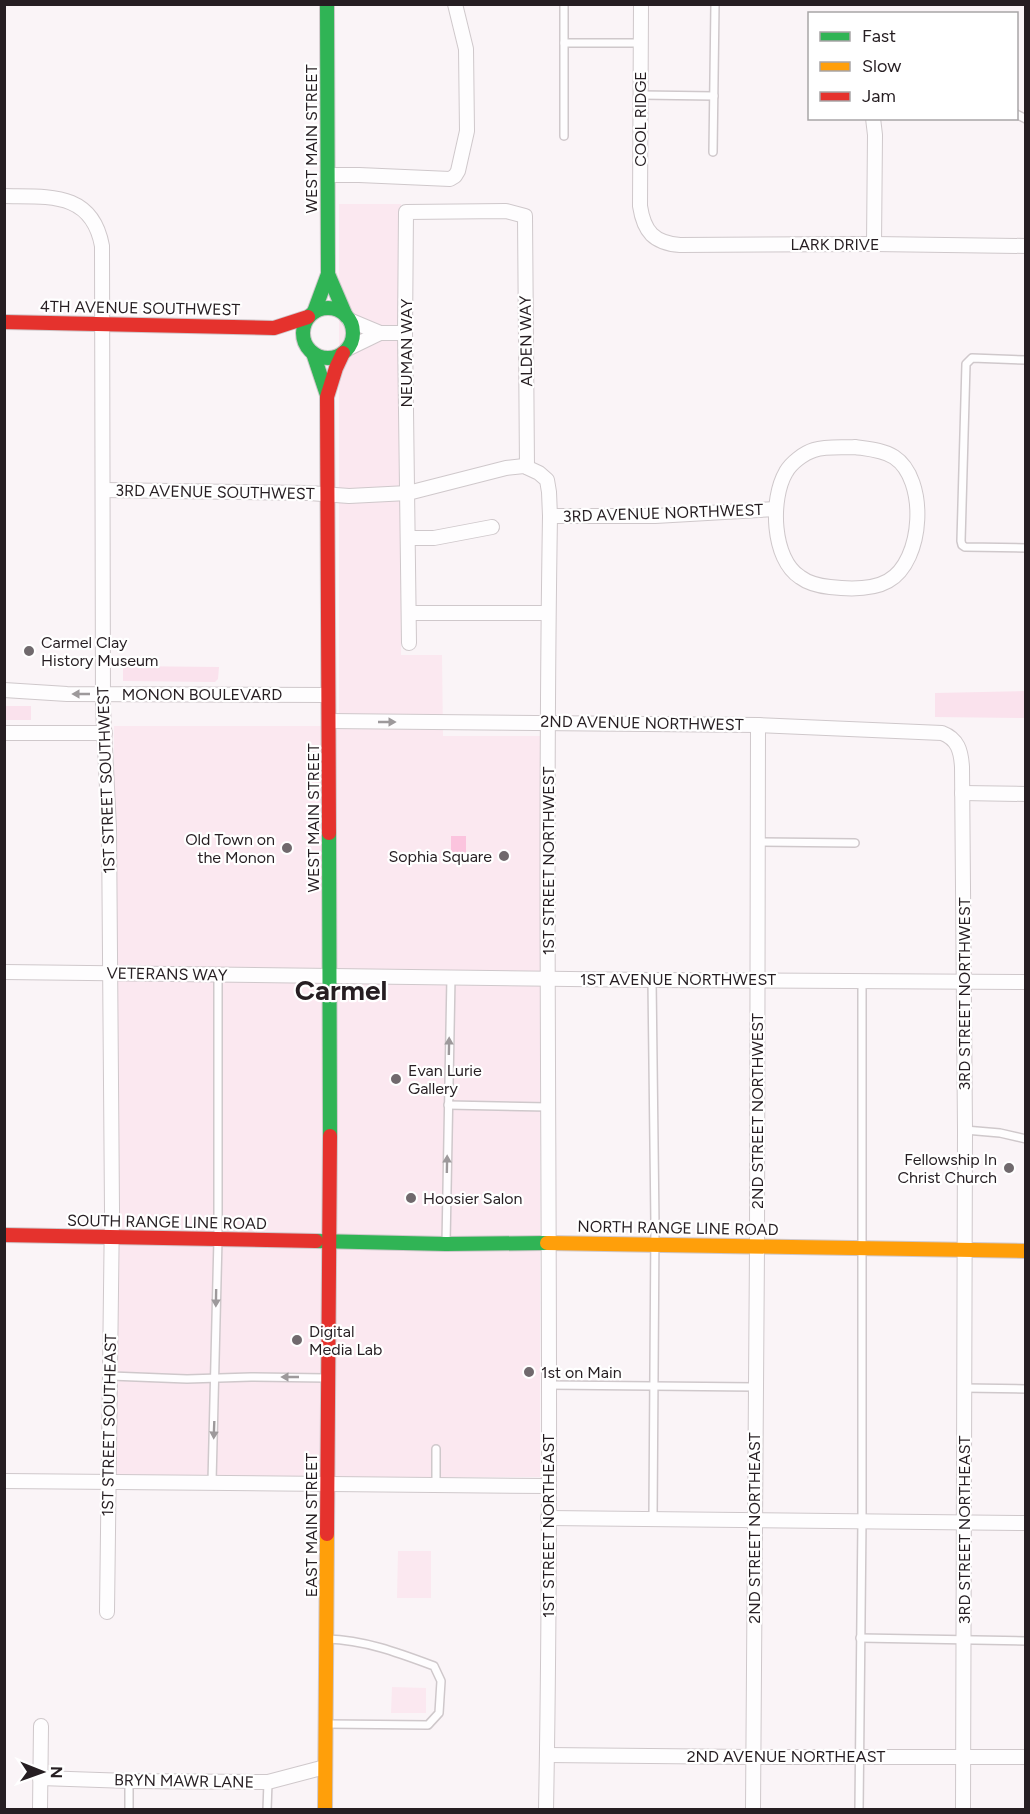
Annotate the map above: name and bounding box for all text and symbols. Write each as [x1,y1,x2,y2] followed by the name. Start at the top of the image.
[808,12,1018,120] legend
[862,25,896,47] text: Fast
[862,55,901,77] text: Slow
[302,64,321,213] street label: WEST MAIN STREET
[631,71,650,167] street label: COOL RIDGE
[862,85,896,107] text: Jam
[791,235,879,254] street label: LARK DRIVE
[516,295,536,387] street label: ALDEN WAY
[40,297,240,319] street label: 4TH AVENUE SOUTHWEST
[397,298,416,408] street label: NEUMAN WAY
[115,481,315,503] street label: 3RD AVENUE SOUTHWEST
[562,500,764,526] street label: 3RD AVENUE NORTHWEST
[41,633,158,670] place label: Carmel Clay History Museum
[22,644,36,658] marker: Carmel Clay History Museum
[122,685,282,704] street label: MONON BOULEVARD
[93,686,119,874] street label: 1ST STREET SOUTHWEST
[71,689,90,699] one-way arrow
[540,712,744,734] street label: 2ND AVENUE NORTHWEST
[378,717,397,727] one-way arrow
[304,743,323,892] street label: WEST MAIN STREET
[539,766,558,955] street label: 1ST STREET NORTHWEST
[185,830,275,867] place label: Old Town on the Monon
[280,841,294,855] marker: Old Town on the Monon
[388,847,492,866] place label: Sophia Square
[497,849,511,863] marker: Sophia Square
[955,897,974,1091] street label: 3RD STREET NORTHWEST
[106,963,228,985] street label: VETERANS WAY
[580,970,776,989] street label: 1ST AVENUE NORTHWEST
[295,973,387,1007] district label: Carmel
[748,1013,767,1209] street label: 2ND STREET NORTHWEST
[445,1037,454,1056] one-way arrow
[408,1061,482,1098] place label: Evan Lurie Gallery
[389,1072,403,1086] marker: Evan Lurie Gallery
[898,1150,997,1187] place label: Fellowship In Christ Church
[442,1155,452,1174] one-way arrow
[1002,1161,1016,1175] marker: Fellowship In Christ Church
[423,1189,523,1208] place label: Hoosier Salon
[404,1191,418,1205] marker: Hoosier Salon
[67,1211,267,1233] street label: SOUTH RANGE LINE ROAD
[577,1217,779,1239] street label: NORTH RANGE LINE ROAD
[212,1288,221,1307] one-way arrow
[309,1322,382,1359] place label: Digital Media Lab
[98,1333,120,1517] street label: 1ST STREET SOUTHEAST
[290,1333,304,1347] marker: Digital Media Lab
[541,1363,622,1382] place label: 1st on Main
[522,1365,536,1379] marker: 1st on Main
[280,1372,299,1382] one-way arrow
[209,1421,218,1440] one-way arrow
[745,1432,764,1624] street label: 2ND STREET NORTHEAST
[539,1434,558,1618] street label: 1ST STREET NORTHEAST
[955,1436,974,1624] street label: 3RD STREET NORTHEAST
[302,1453,321,1597] street label: EAST MAIN STREET
[12,1742,72,1802] north arrow
[687,1747,886,1766] street label: 2ND AVENUE NORTHEAST
[47,1766,66,1779] text: N
[114,1770,254,1792] street label: BRYN MAWR LANE

